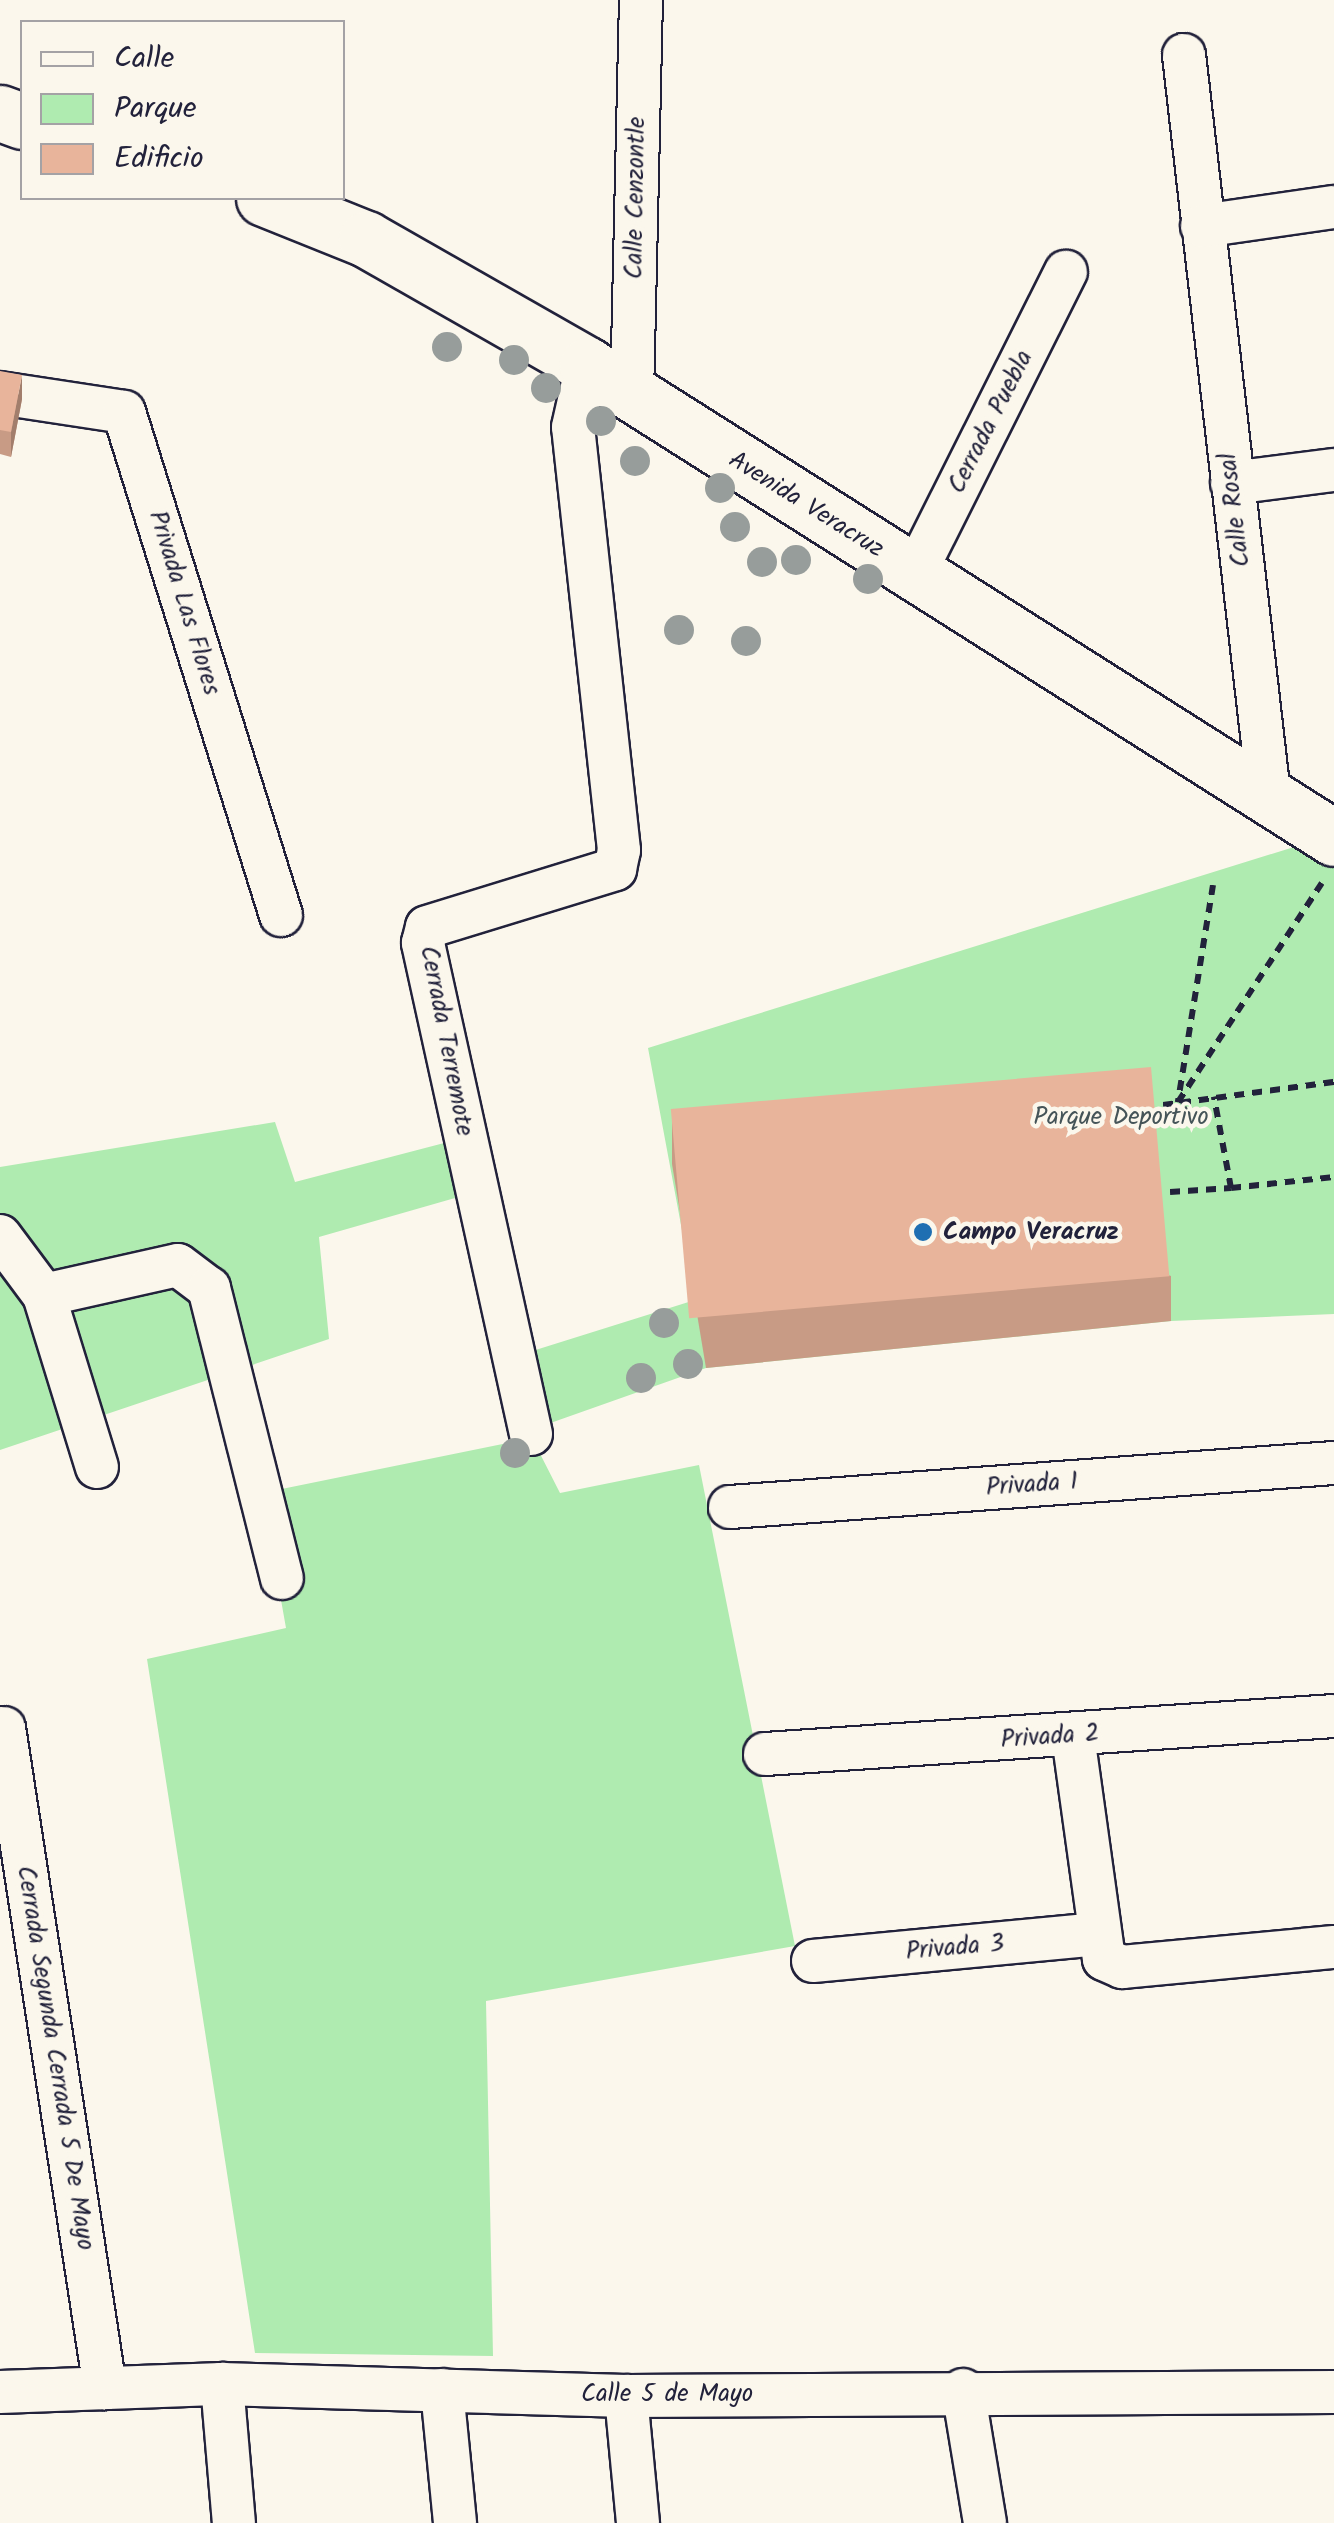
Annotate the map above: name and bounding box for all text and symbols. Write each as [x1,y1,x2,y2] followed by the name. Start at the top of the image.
[20,20,345,200] legend
[114,35,174,83] text: Calle
[114,85,196,133] text: Parque
[620,117,652,279] street label: Calle Cenzontle
[114,135,204,183] text: Edificio
[942,345,1040,499] street label: Cerrada Puebla
[723,445,889,565] street label: Avenida Veracruz
[1213,451,1257,569] street label: Calle Rosal
[142,507,226,699] street label: Privada Las Flores
[413,943,479,1139] street label: Cerrada Terremote
[1033,1102,1209,1132] park label: Parque Deportivo
[943,1217,1119,1247] place label: Campo Veracruz
[912,1221,934,1243] marker: Campo Veracruz
[985,1467,1079,1503] street label: Privada 1
[1000,1719,1100,1755] street label: Privada 2
[10,1864,100,2252] street label: Cerrada Segunda Cerrada 5 De Mayo
[905,1929,1005,1967] street label: Privada 3
[581,2379,753,2409] street label: Calle 5 de Mayo

